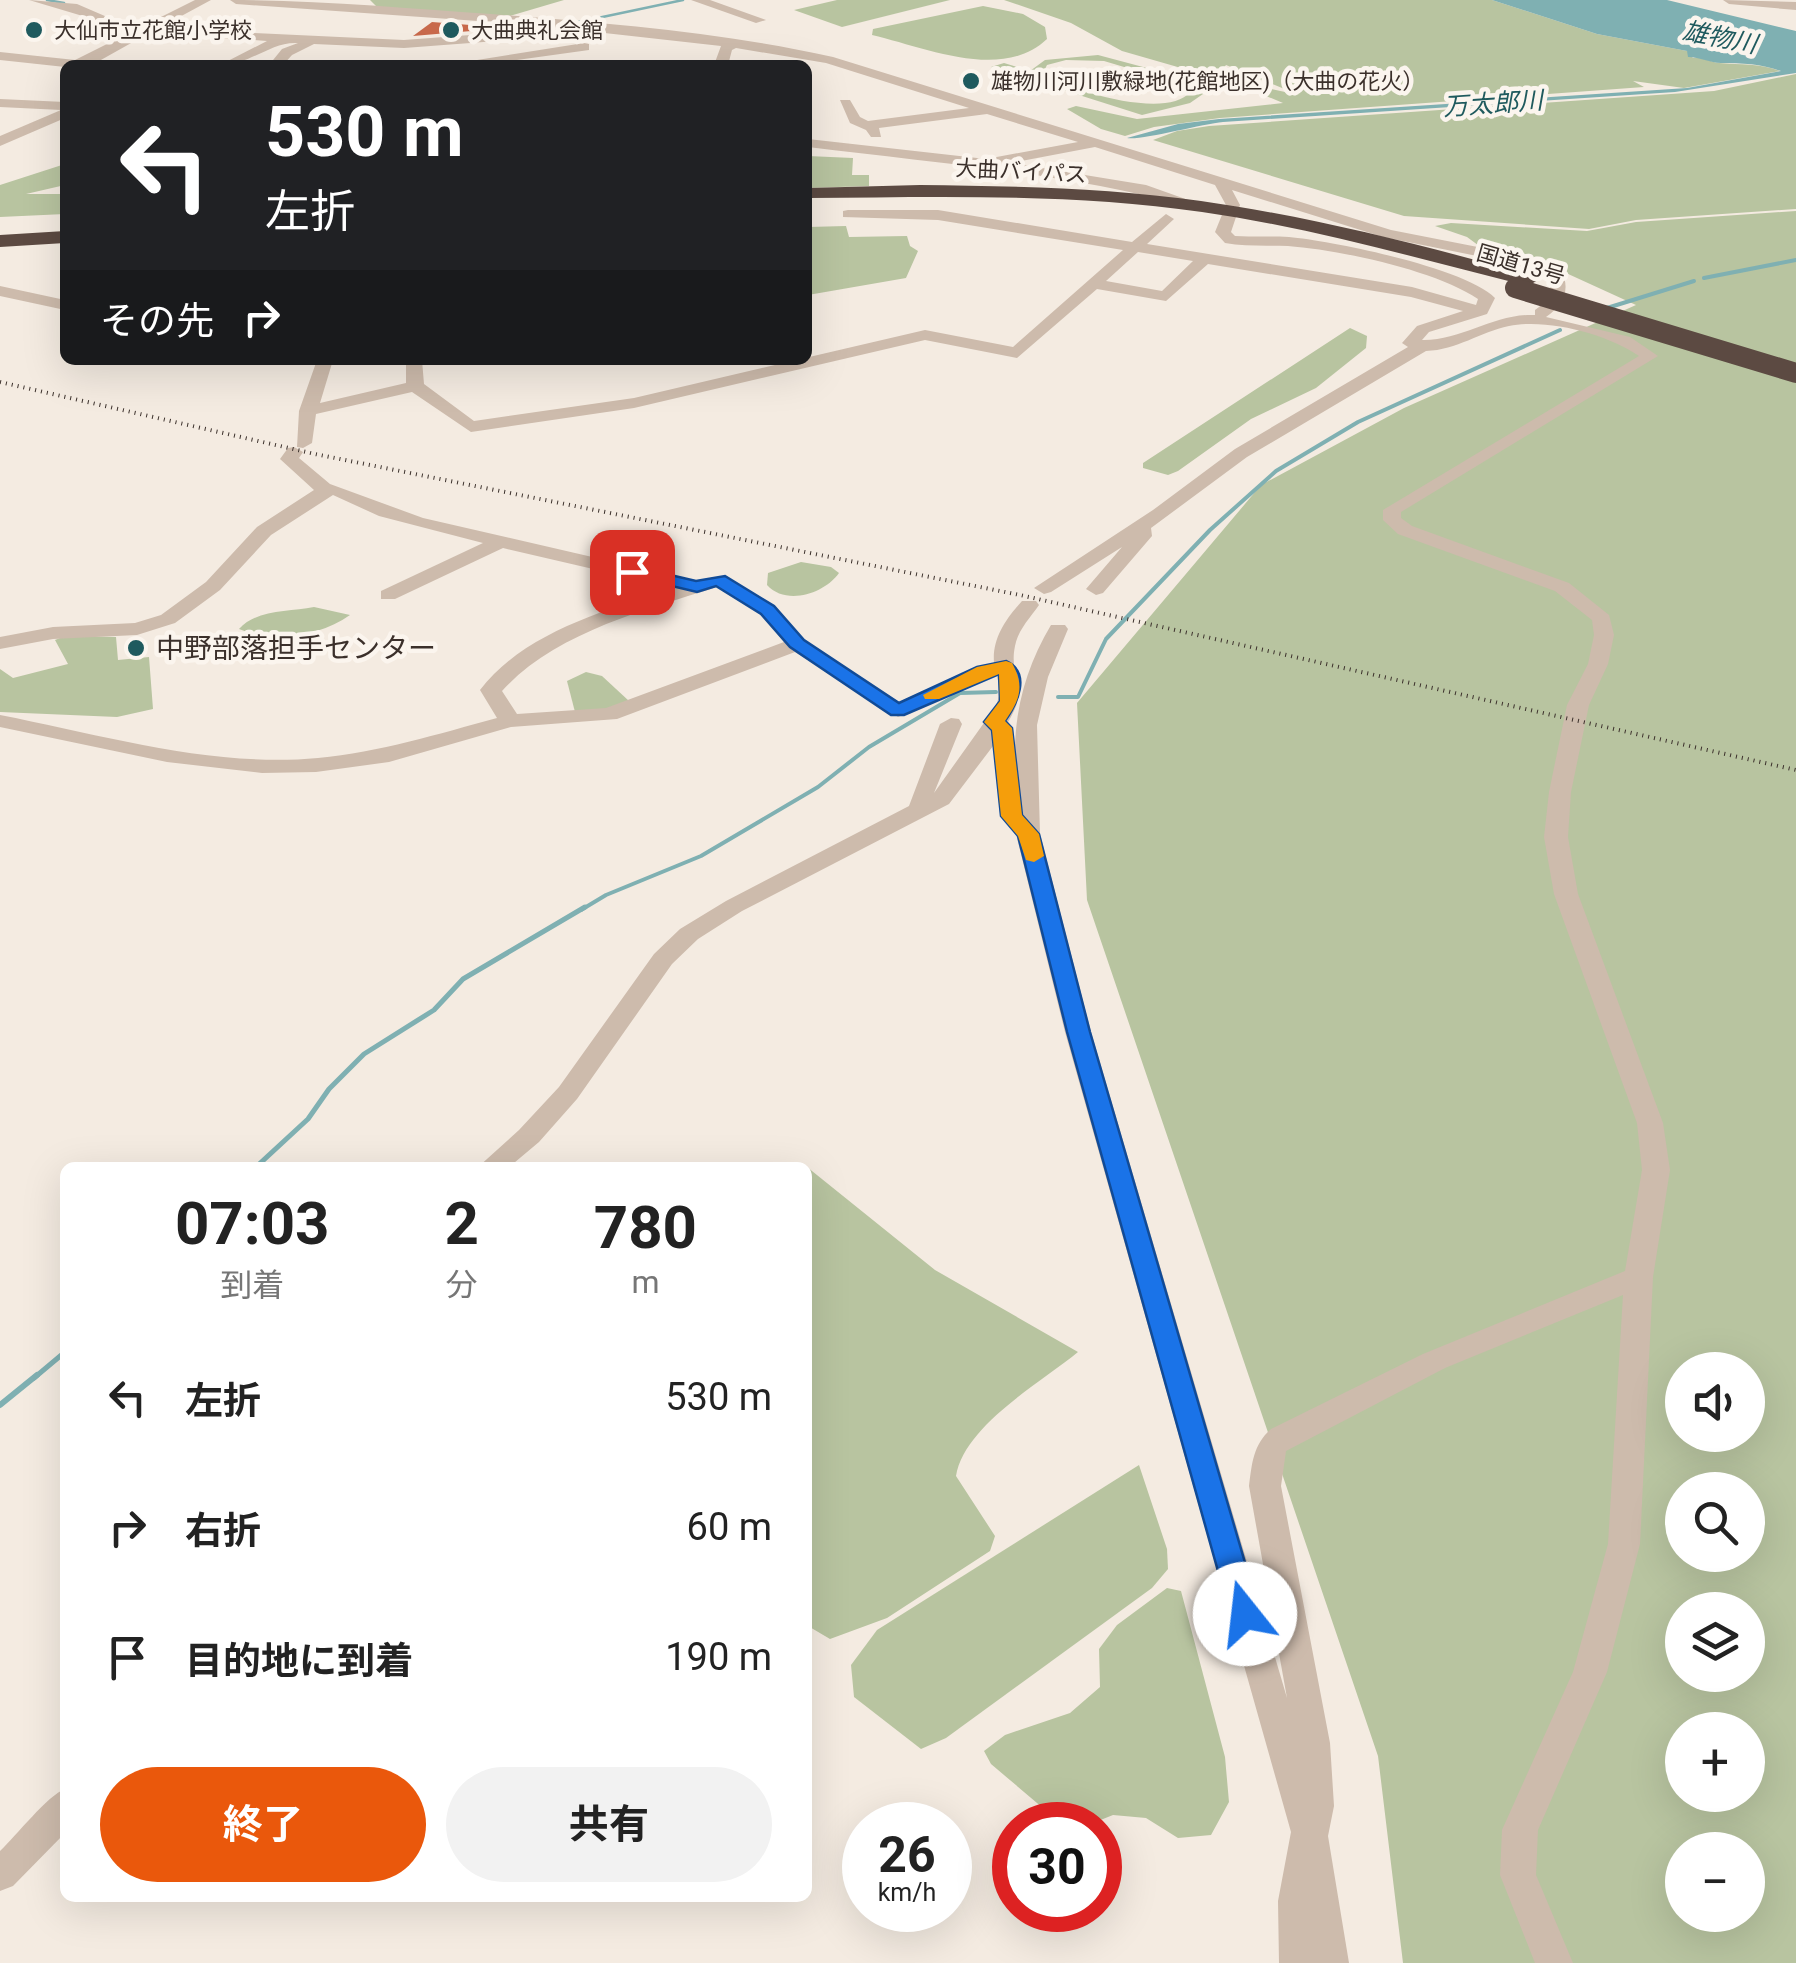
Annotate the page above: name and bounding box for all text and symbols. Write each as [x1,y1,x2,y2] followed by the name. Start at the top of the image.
[1680,16,1762,59] water label: 雄物川
[54,18,252,43] place label: 大仙市立花館小学校
[471,18,603,43] place label: 大曲典礼会館
[23,19,45,41] marker: 大仙市立花館小学校
[440,19,462,41] marker: 大曲典礼会館
[991,69,1424,95] place label: 雄物川河川敷緑地(花館地区)（大曲の花火）
[960,70,982,92] marker: 雄物川河川敷緑地(花館地区)（大曲の花火）
[1442,85,1547,121] water label: 万太郎川
[265,91,464,173] text: 530 m
[100,100,230,230] icon: left
[955,156,1087,187] street label: 大曲バイパス
[265,185,355,238] text: 左折
[1474,240,1568,289] street label: 国道13号
[234,290,289,345] icon: right
[100,299,214,343] text: その先
[590,530,675,615] pin
[605,545,660,600] icon: arrive
[156,632,436,665] place label: 中野部落担手センター
[125,637,147,659] marker: 中野部落担手センター
[175,1188,330,1259] text: 07:03
[444,1188,479,1259] text: 2
[594,1192,697,1263] text: 780
[631,1263,659,1301] text: m
[220,1266,284,1304] text: 到着
[446,1266,478,1304] text: 分
[1665,1352,1765,1932] map controls
[1665,1352,1765,1452] button: sound
[100,1370,155,1425] icon: left
[665,1375,772,1419] text: 530 m
[185,1379,261,1423] text: 左折
[1665,1472,1765,1572] button: search
[100,1500,155,1555] icon: right
[687,1505,772,1549] text: 60 m
[185,1509,261,1553] text: 右折
[1193,1562,1297,1666] position arrow
[1665,1592,1765,1692] button: layers
[100,1630,155,1685] icon: arrive
[665,1635,772,1679] text: 190 m
[185,1639,413,1683] text: 目的地に到着
[1665,1712,1765,1812] button: +
[100,1767,426,1882] button: 終了
[446,1767,772,1882] button: 共有
[992,1802,1122,1932] speed limit sign: 30
[878,1826,936,1884] text: 26
[1665,1832,1765,1932] button: −
[878,1878,936,1907] text: km/h

